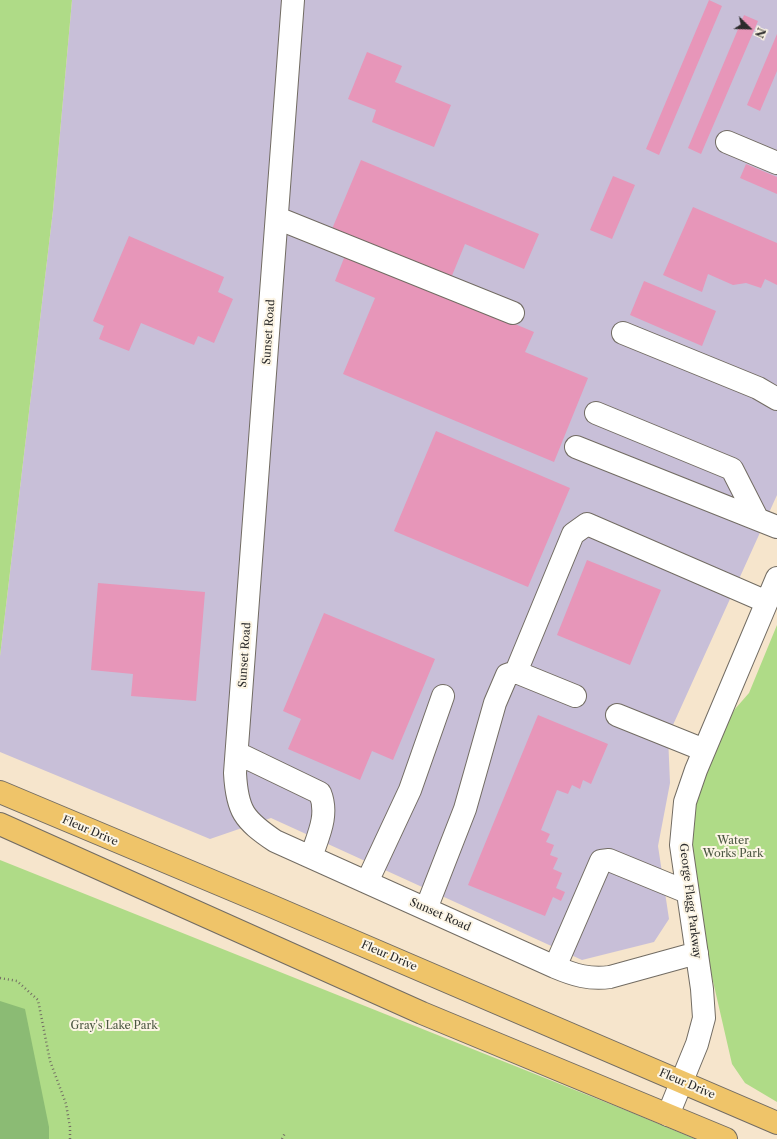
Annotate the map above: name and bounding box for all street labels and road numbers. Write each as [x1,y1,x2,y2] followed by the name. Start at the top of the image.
[260,299,278,365] street label: Sunset Road
[236,622,254,688] street label: Sunset Road
[60,813,120,849] street label: Fleur Drive
[676,843,704,959] street label: George Flagg Parkway
[408,896,472,934] street label: Sunset Road
[359,938,419,974] street label: Fleur Drive
[657,1066,717,1102] street label: Fleur Drive

